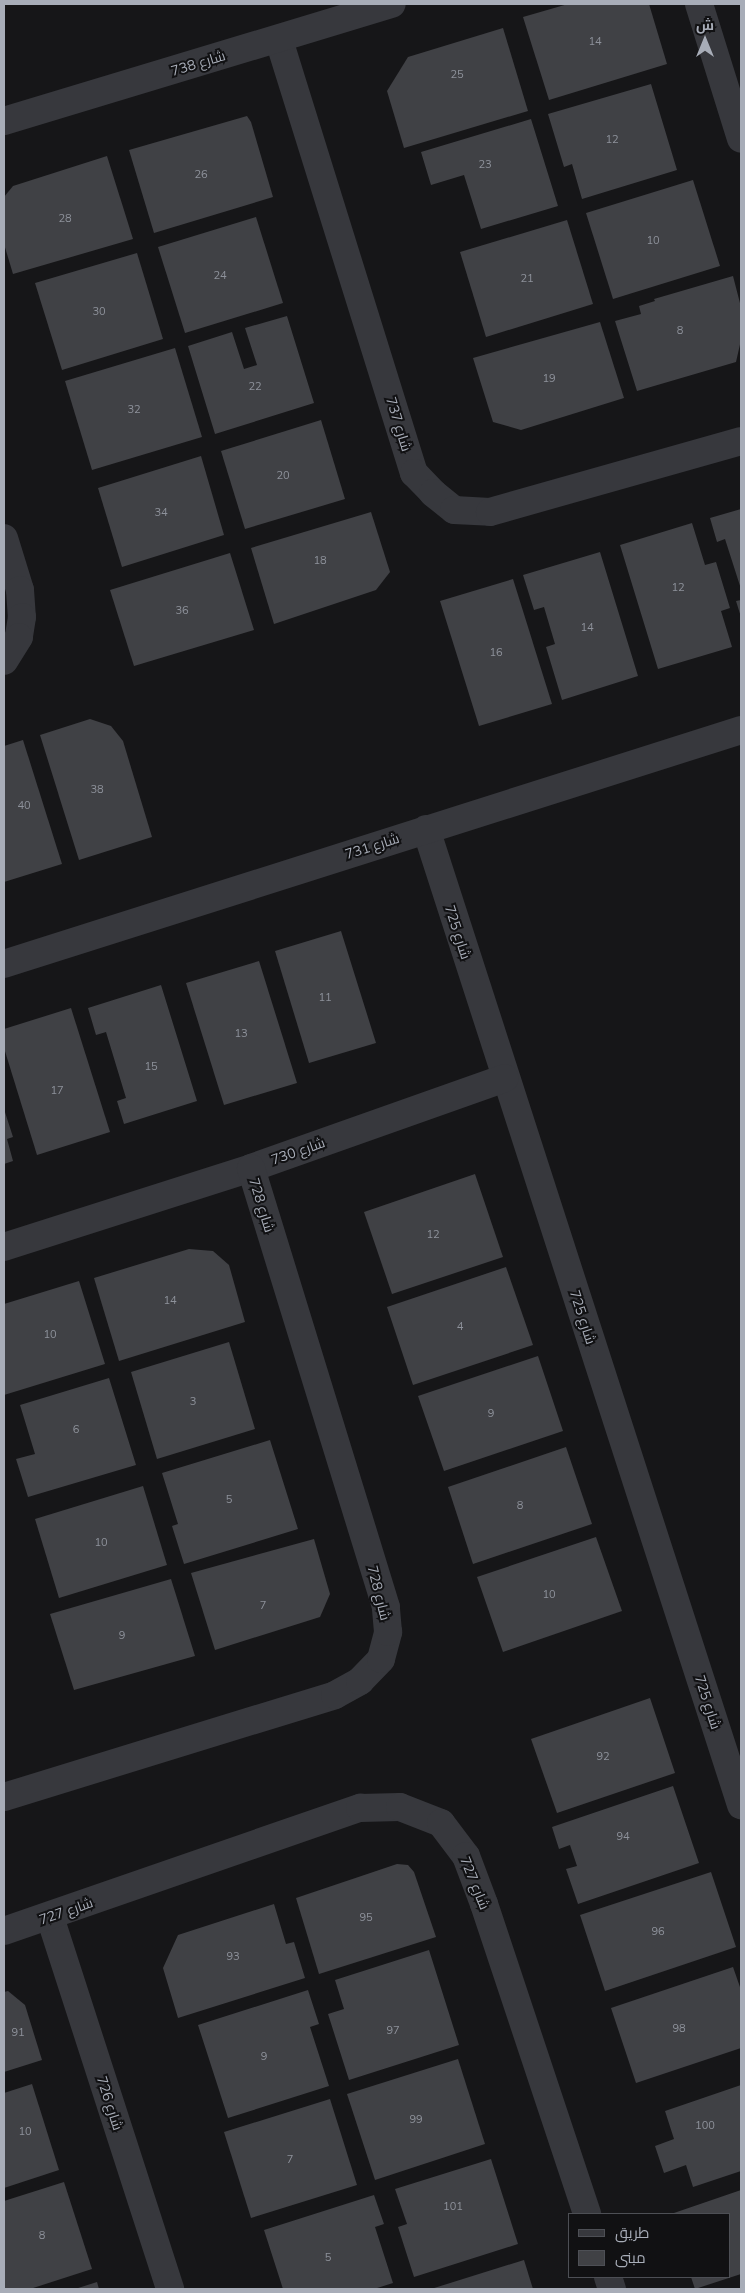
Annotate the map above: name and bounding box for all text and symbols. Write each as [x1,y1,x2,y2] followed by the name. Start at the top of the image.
[680,15,730,65] north arrow
[696,16,714,34] text: ش
[588,34,602,48] house number: 14
[169,47,227,79] street label: شارع 738
[450,67,464,81] house number: 25
[605,132,619,146] house number: 12
[478,157,492,171] house number: 23
[194,167,208,181] house number: 26
[58,211,72,225] house number: 28
[646,233,660,247] house number: 10
[213,268,227,282] house number: 24
[520,271,534,285] house number: 21
[92,304,106,318] house number: 30
[677,323,683,337] house number: 8
[542,371,556,385] house number: 19
[248,379,262,393] house number: 22
[383,395,415,453] street label: شارع 737
[127,402,141,416] house number: 32
[276,468,290,482] house number: 20
[154,505,168,519] house number: 34
[313,553,327,567] house number: 18
[671,580,685,594] house number: 12
[175,603,189,617] house number: 36
[580,620,594,634] house number: 14
[489,645,503,659] house number: 16
[90,782,104,796] house number: 38
[17,798,31,812] house number: 40
[343,829,401,863] street label: شارع 731
[441,903,475,961] street label: شارع 725
[318,990,332,1004] house number: 11
[234,1026,248,1040] house number: 13
[144,1059,158,1073] house number: 15
[50,1083,64,1097] house number: 17
[269,1134,327,1168] street label: شارع 730
[246,1176,278,1234] street label: شارع 728
[426,1227,440,1241] house number: 12
[566,1288,600,1346] street label: شارع 725
[163,1293,177,1307] house number: 14
[457,1319,463,1333] house number: 4
[43,1327,57,1341] house number: 10
[190,1394,196,1408] house number: 3
[488,1406,494,1420] house number: 9
[73,1422,79,1436] house number: 6
[226,1492,232,1506] house number: 5
[517,1498,523,1512] house number: 8
[94,1535,108,1549] house number: 10
[364,1564,394,1622] street label: شارع 728
[542,1587,556,1601] house number: 10
[260,1598,266,1612] house number: 7
[119,1628,125,1642] house number: 9
[691,1673,725,1731] street label: شارع 725
[596,1749,610,1763] house number: 92
[616,1829,630,1843] house number: 94
[457,1854,493,1912] street label: شارع 727
[37,1894,95,1928] street label: شارع 727
[359,1910,373,1924] house number: 95
[651,1924,665,1938] house number: 96
[226,1949,240,1963] house number: 93
[672,2021,686,2035] house number: 98
[386,2023,400,2037] house number: 97
[11,2025,25,2039] house number: 91
[261,2049,267,2063] house number: 9
[93,2074,127,2132] street label: شارع 726
[409,2112,423,2126] house number: 99
[695,2118,715,2132] house number: 100
[18,2124,32,2138] house number: 10
[287,2152,293,2166] house number: 7
[443,2199,463,2213] house number: 101
[568,2213,730,2278] legend
[615,2223,649,2242] text: طريق
[39,2228,45,2242] house number: 8
[615,2248,646,2267] text: مبنى
[325,2250,331,2264] house number: 5

